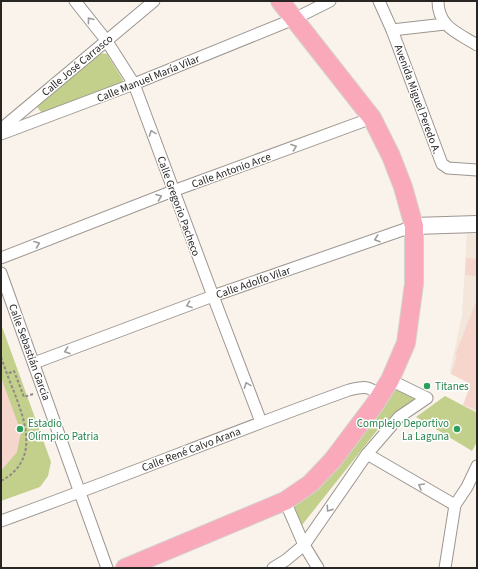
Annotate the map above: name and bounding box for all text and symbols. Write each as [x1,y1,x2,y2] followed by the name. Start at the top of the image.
[88,17,95,24] one-way arrow
[39,31,116,100] street label: Calle José Carrasco
[391,42,444,156] street label: Avenida Miguel Peredo A.
[95,51,202,106] street label: Calle Manuel María Vilar
[148,129,157,136] one-way arrow
[290,143,297,152] one-way arrow
[189,149,273,192] street label: Calle Antonio Arce
[153,154,204,258] street label: Calle Gregorio Pacheco
[155,194,162,202] one-way arrow
[374,234,381,242] one-way arrow
[34,240,41,248] one-way arrow
[214,263,293,302] street label: Calle Adolfo Vilar
[185,301,192,309] one-way arrow
[5,302,54,403] street label: Calle Sebastián Garcia
[63,346,70,354] one-way arrow
[435,379,469,394] place label: Titanes
[422,381,432,391] marker: Titanes
[244,382,252,389] one-way arrow
[28,416,99,444] place label: Estadio Olímpico Patria
[357,416,449,444] place label: Complejo Deportivo La Laguna
[15,424,25,434] marker: Estadio Olímpico Patria
[140,424,243,475] street label: Calle René Calvo Arana
[452,424,462,434] marker: Complejo Deportivo La Laguna
[418,483,425,490] one-way arrow
[327,505,334,512] one-way arrow

